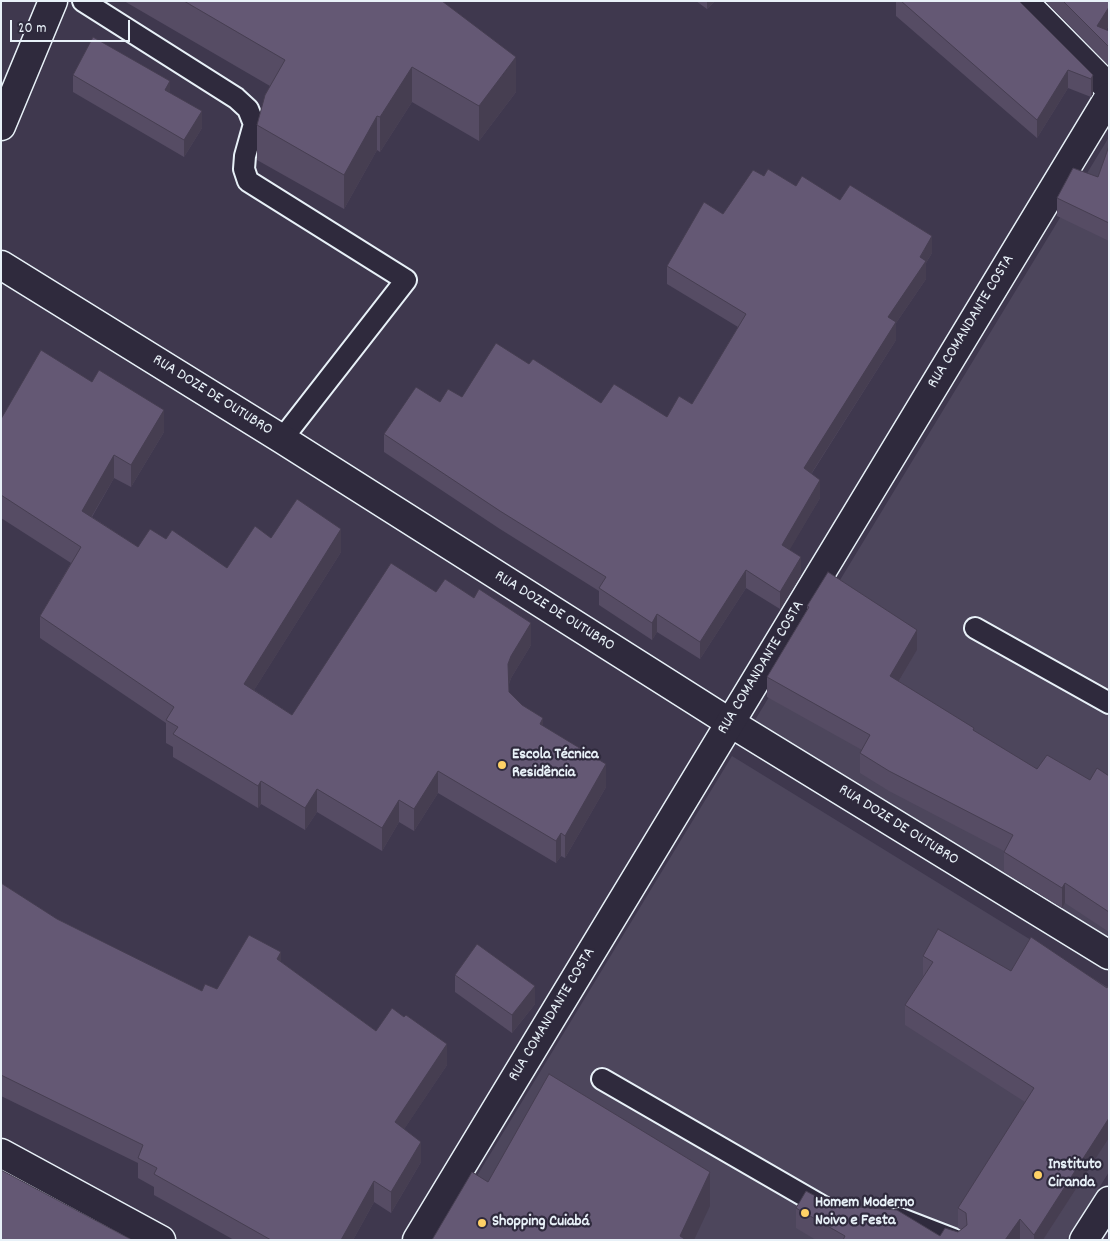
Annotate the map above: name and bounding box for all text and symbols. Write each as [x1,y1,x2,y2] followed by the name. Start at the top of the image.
[12,10,132,42] scale bar
[18,18,46,40] text: 20 m
[924,252,1020,392] street label: RUA COMANDANTE COSTA
[148,351,276,441] street label: RUA DOZE DE OUTUBRO
[490,567,618,657] street label: RUA DOZE DE OUTUBRO
[714,598,810,738] street label: RUA COMANDANTE COSTA
[512,746,599,784] place label: Escola Técnica Residência
[496,759,508,771] marker: Escola Técnica Residência
[834,781,962,871] street label: RUA DOZE DE OUTUBRO
[505,945,601,1085] street label: RUA COMANDANTE COSTA
[1048,1156,1102,1194] place label: Instituto Ciranda
[1032,1169,1044,1181] marker: Instituto Ciranda
[815,1194,914,1232] place label: Homem Moderno Noivo e Festa
[799,1207,811,1219] marker: Homem Moderno Noivo e Festa
[492,1213,589,1233] place label: Shopping Cuiabá
[476,1217,488,1229] marker: Shopping Cuiabá

